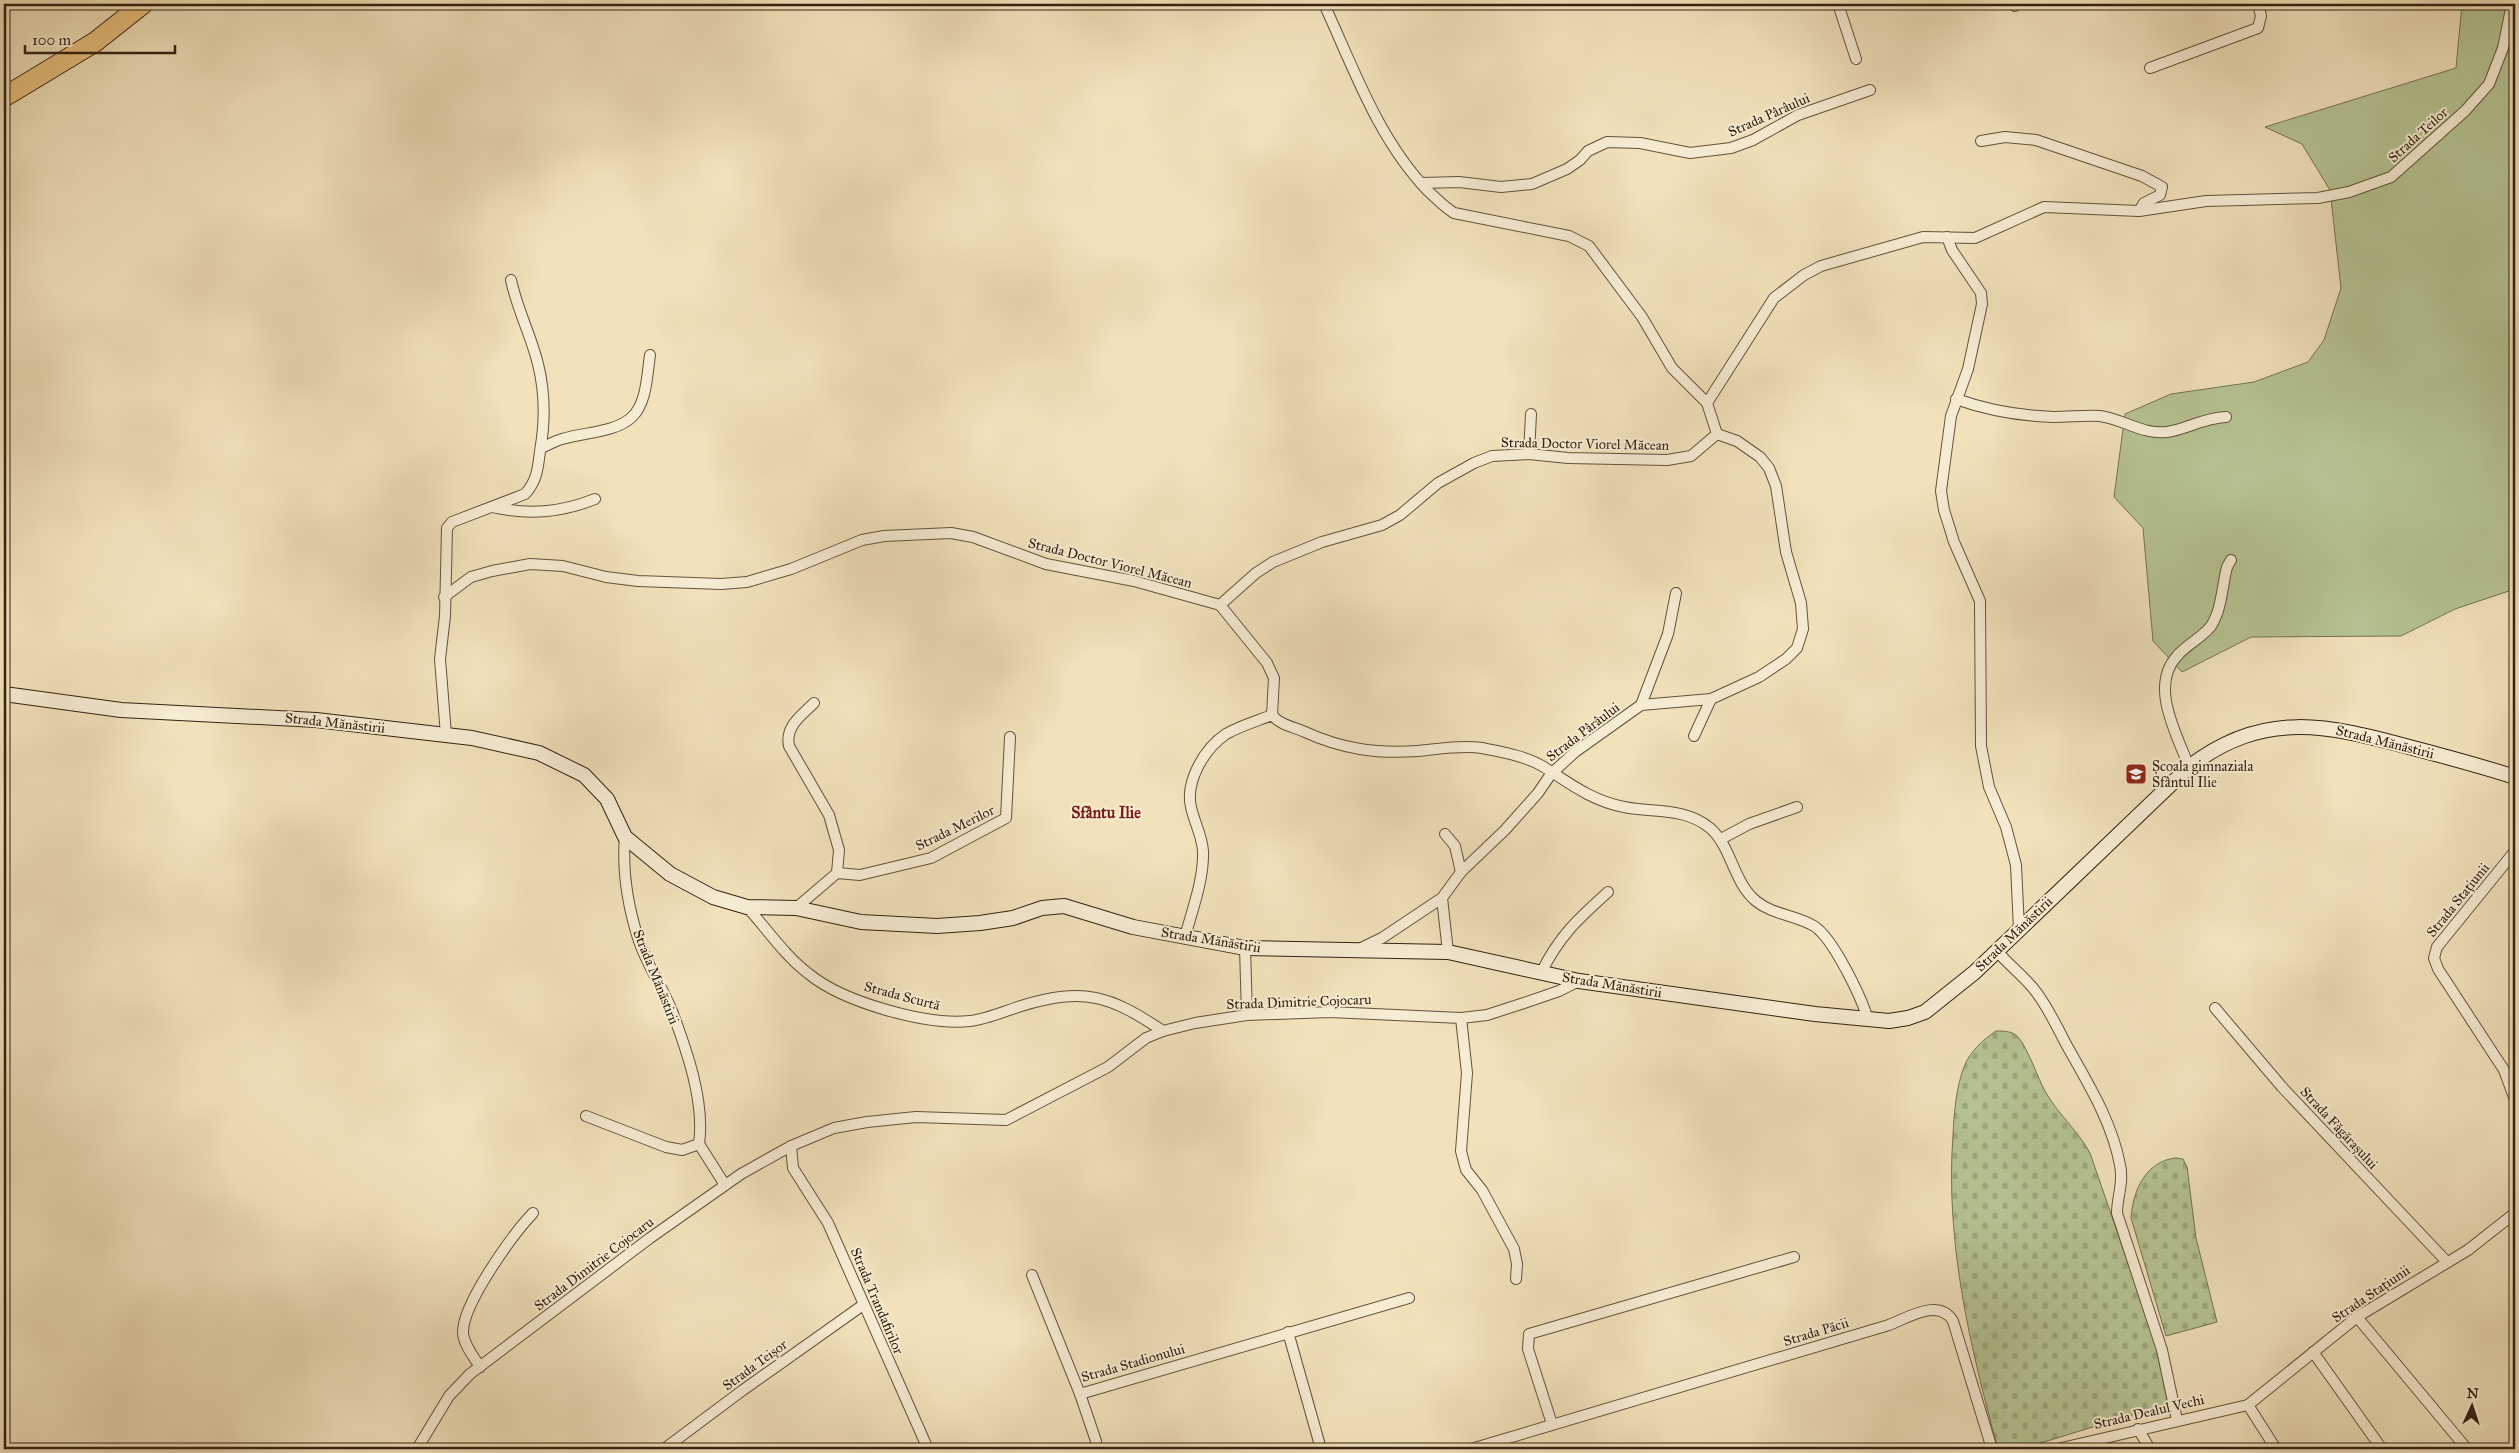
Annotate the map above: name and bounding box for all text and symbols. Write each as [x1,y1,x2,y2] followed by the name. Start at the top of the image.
[25,22,175,54] scale bar
[32,31,72,49] text: 100 m
[1726,89,1813,141] street label: Strada Pârâului
[2385,103,2452,166] street label: Strada Teilor
[1501,434,1670,454] street label: Strada Doctor Viorel Măcean
[1026,534,1194,592] street label: Strada Doctor Viorel Măcean
[1543,699,1623,765] street label: Strada Pârâului
[284,709,386,737] street label: Strada Mănăstirii
[2334,722,2436,762] street label: Strada Mănăstirii
[2152,758,2253,791] place label: Școala gimnaziala Sfântul Ilie
[2124,762,2148,786] school or university icon: Școala gimnaziala Sfântul Ilie
[913,801,998,854] street label: Strada Merilor
[1071,803,1141,822] district label: Sfântu Ilie
[2423,859,2493,941] street label: Strada Stațiunii
[1972,893,2056,975] street label: Strada Mănăstirii
[1160,924,1262,956] street label: Strada Mănăstirii
[629,927,683,1027] street label: Strada Mănăstirii
[1561,969,1663,1001] street label: Strada Mănăstirii
[862,978,942,1014] street label: Strada Scurtă
[1226,991,1372,1013] street label: Strada Dimitrie Cojocaru
[2297,1083,2382,1173] street label: Strada Făgărașului
[531,1213,658,1315] street label: Strada Dimitrie Cojocaru
[847,1245,907,1358] street label: Strada Trandafirilor
[2329,1262,2413,1326] street label: Strada Stațiunii
[1781,1314,1851,1350] street label: Strada Păcii
[719,1335,791,1394] street label: Strada Teișor
[1079,1340,1187,1386] street label: Strada Stadionului
[2446,1380,2496,1430] north arrow
[2466,1385,2479,1402] text: N
[2092,1391,2206,1433] street label: Strada Dealul Vechi

